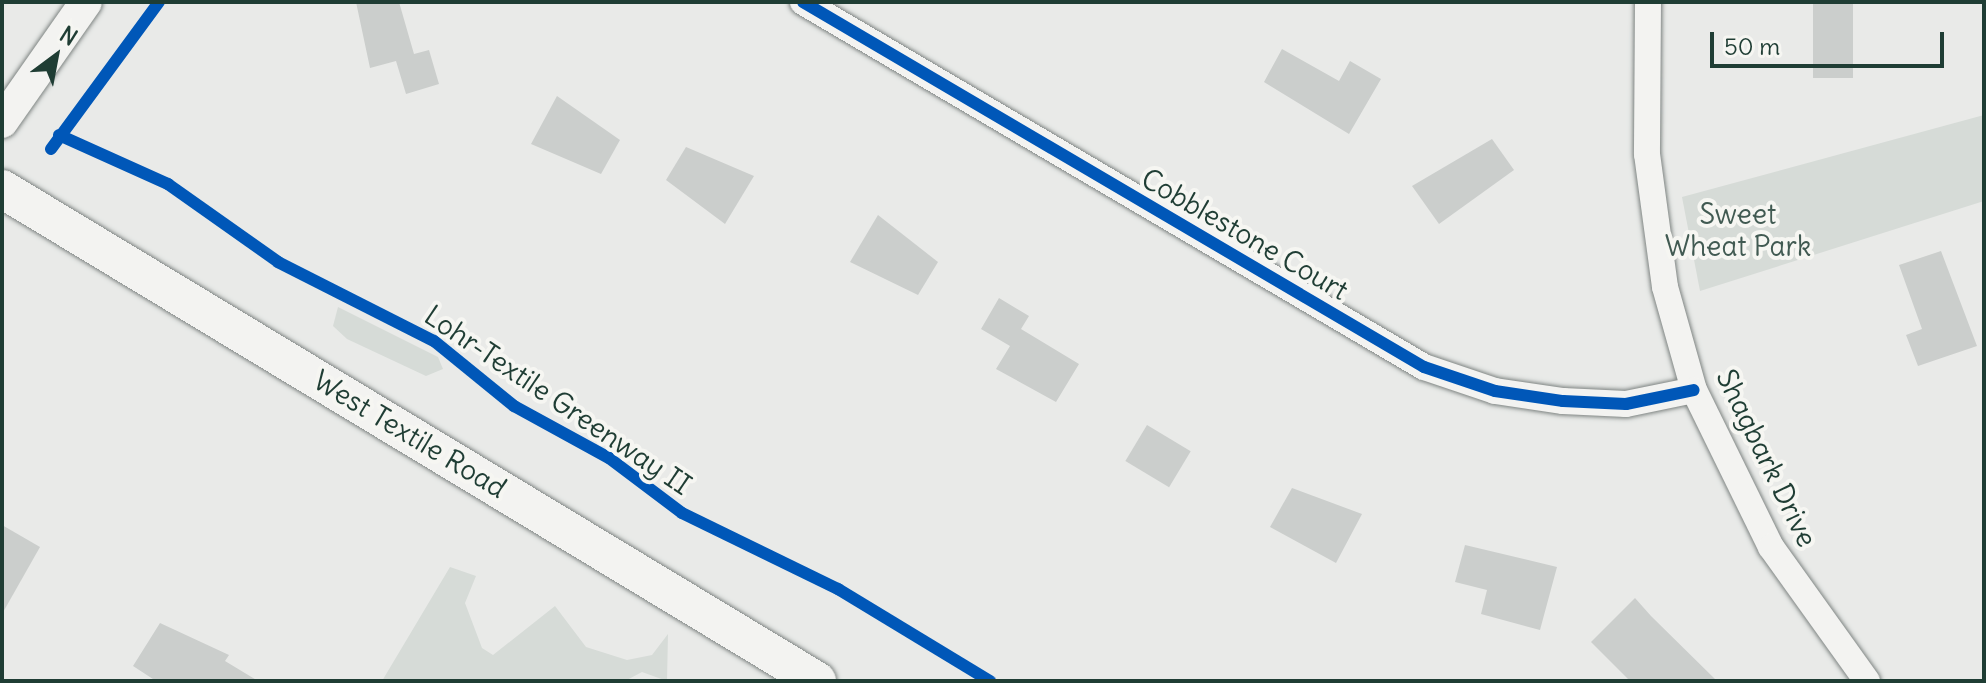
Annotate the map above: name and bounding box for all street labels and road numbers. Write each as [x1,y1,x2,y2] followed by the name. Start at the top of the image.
[1136,161,1354,307] street label: Cobblestone Court
[418,298,698,502] street label: Lohr-Textile Greenway II
[307,363,513,505] street label: West Textile Road
[1710,364,1824,552] street label: Shagbark Drive

